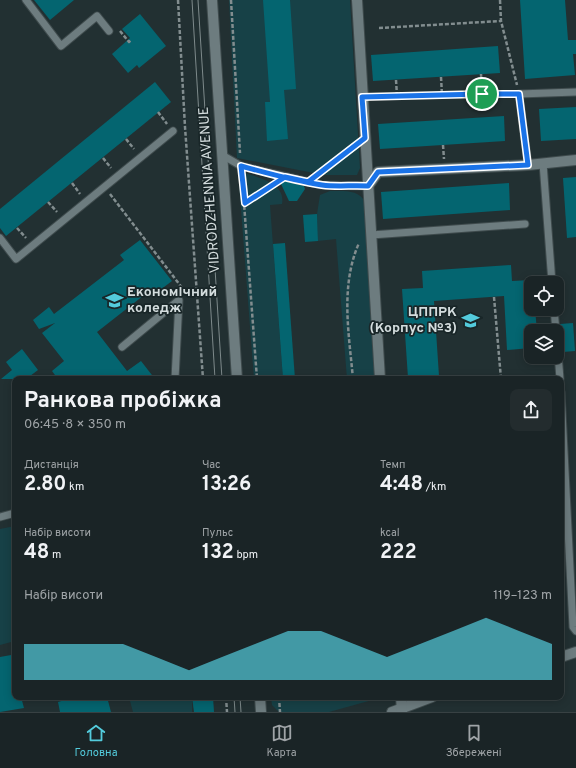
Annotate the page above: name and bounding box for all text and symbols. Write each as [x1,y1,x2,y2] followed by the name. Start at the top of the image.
[465,77,499,111] pin
[471,83,493,105] icon: arrive
[196,106,224,274] street label: VIDRODZHENNIA AVENUE
[524,276,564,364] map controls
[524,276,564,316] button: locate
[127,284,217,317] place label: Економічний коледж
[104,290,124,310] school or university icon: Економічний коледж
[369,304,457,337] place label: ЦППРК (Корпус №3)
[460,310,480,330] school or university icon: ЦППРК (Корпус №3)
[524,324,564,364] button: layers
[24,388,222,415] text: Ранкова пробіжка
[510,389,552,431] button: share
[24,417,126,433] text: 06:45 · 8 × 350 m
[24,458,79,472] text: Дистанція
[202,458,221,472] text: Час
[380,458,405,472] text: Темп
[24,472,67,498] text: 2.80
[202,472,251,498] text: 13:26
[380,472,423,498] text: 4:48
[67,480,84,494] text: km
[423,480,446,494] text: /km
[24,526,91,540] text: Набір висоти
[202,526,233,540] text: Пульс
[380,526,400,540] text: kcal
[24,540,49,566] text: 48
[202,540,234,566] text: 132
[380,540,417,566] text: 222
[49,548,61,562] text: m
[234,548,258,562] text: bpm
[24,588,103,604] text: Набір висоти
[493,588,552,604] text: 119–123 m
[75,722,117,760] tab: Головна
[266,722,297,760] tab: Карта
[446,722,501,760] tab: Збережені

